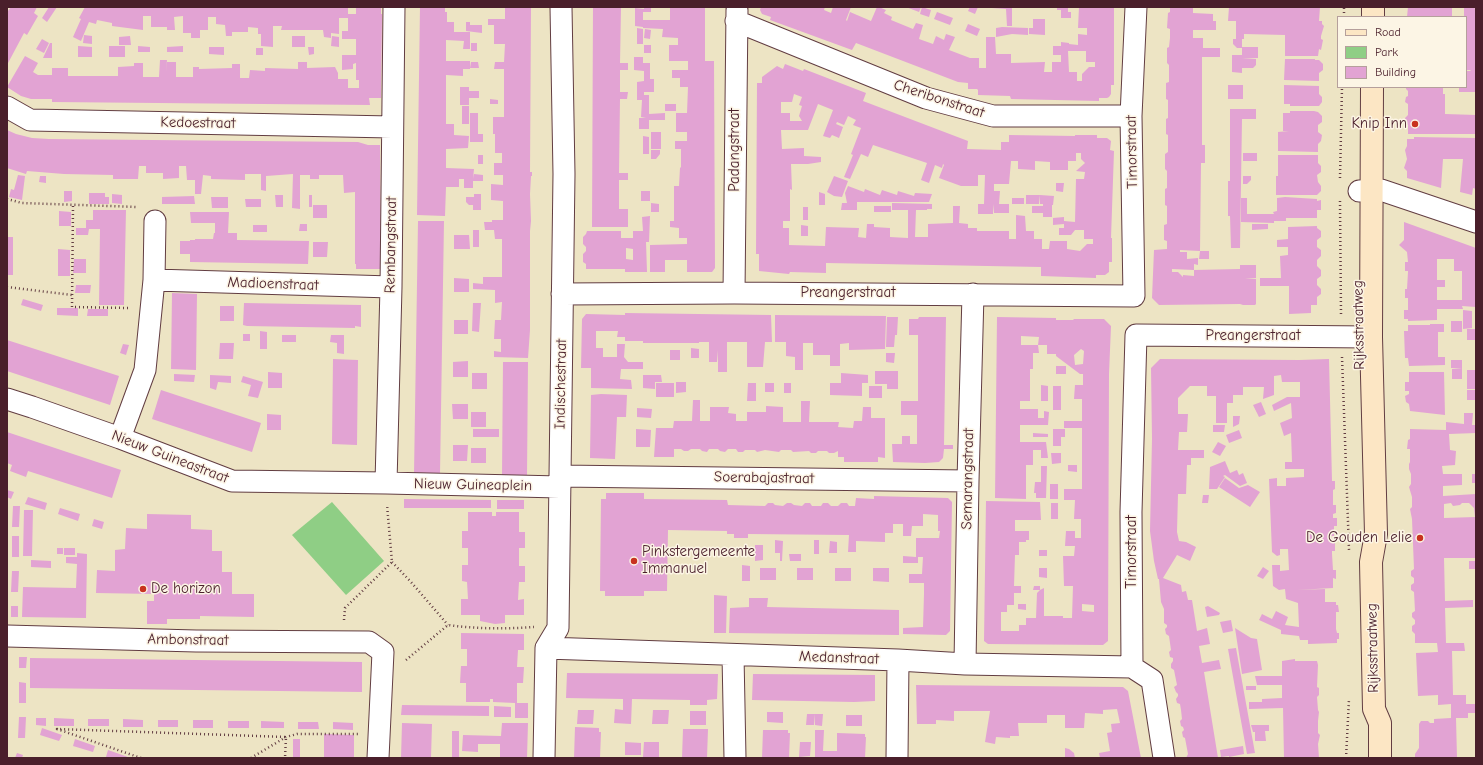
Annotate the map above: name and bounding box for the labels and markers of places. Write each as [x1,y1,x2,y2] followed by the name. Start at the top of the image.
[1351,115,1407,133] place label: Knip Inn
[1410,119,1420,129] marker: Knip Inn
[1306,529,1412,547] place label: De Gouden Lelie
[1415,533,1425,543] marker: De Gouden Lelie
[642,543,755,578] place label: Pinkstergemeente Immanuel
[629,556,639,566] marker: Pinkstergemeente Immanuel
[151,580,221,598] place label: De horizon
[138,584,148,594] marker: De horizon

